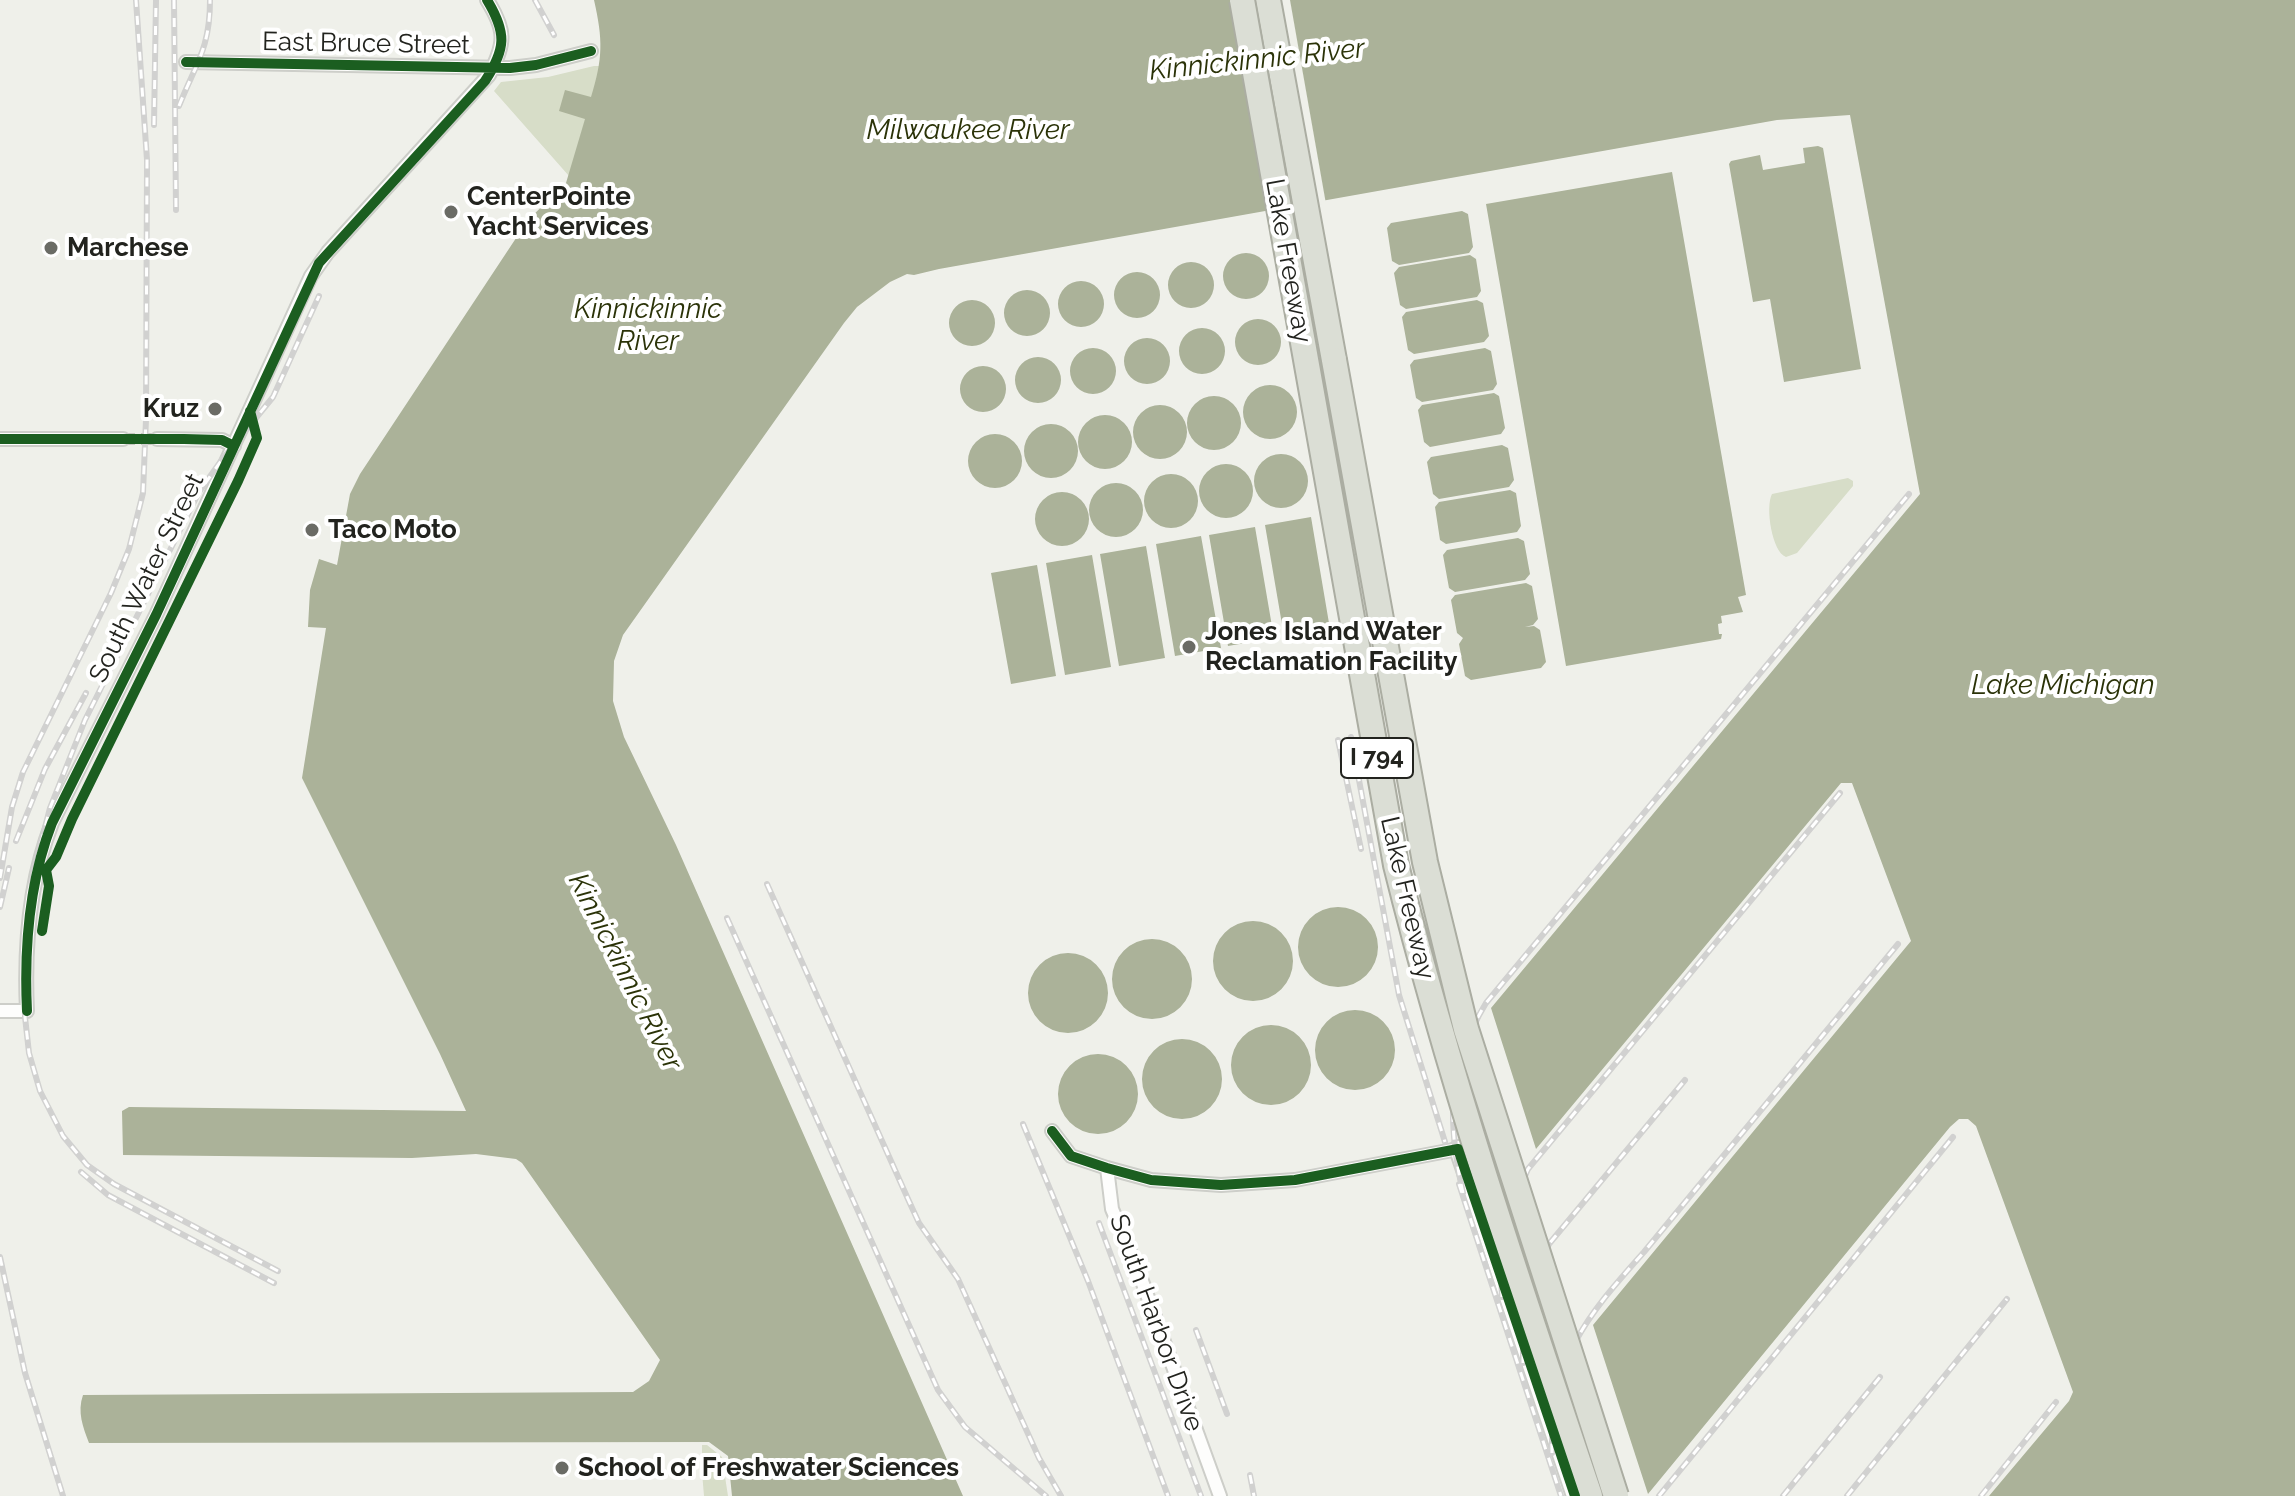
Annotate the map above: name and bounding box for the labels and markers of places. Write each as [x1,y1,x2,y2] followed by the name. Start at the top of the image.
[467,181,649,242] place label: CenterPointe Yacht Services
[442,203,460,221] marker: CenterPointe Yacht Services
[67,232,188,264] place label: Marchese
[42,239,60,257] marker: Marchese
[143,393,199,425] place label: Kruz
[206,400,224,418] marker: Kruz
[328,514,457,546] place label: Taco Moto
[303,521,321,539] marker: Taco Moto
[1205,616,1458,678] place label: Jones Island Water Reclamation Facility
[1180,638,1198,656] marker: Jones Island Water Reclamation Facility
[578,1452,959,1484] place label: School of Freshwater Sciences
[553,1459,571,1477] marker: School of Freshwater Sciences

